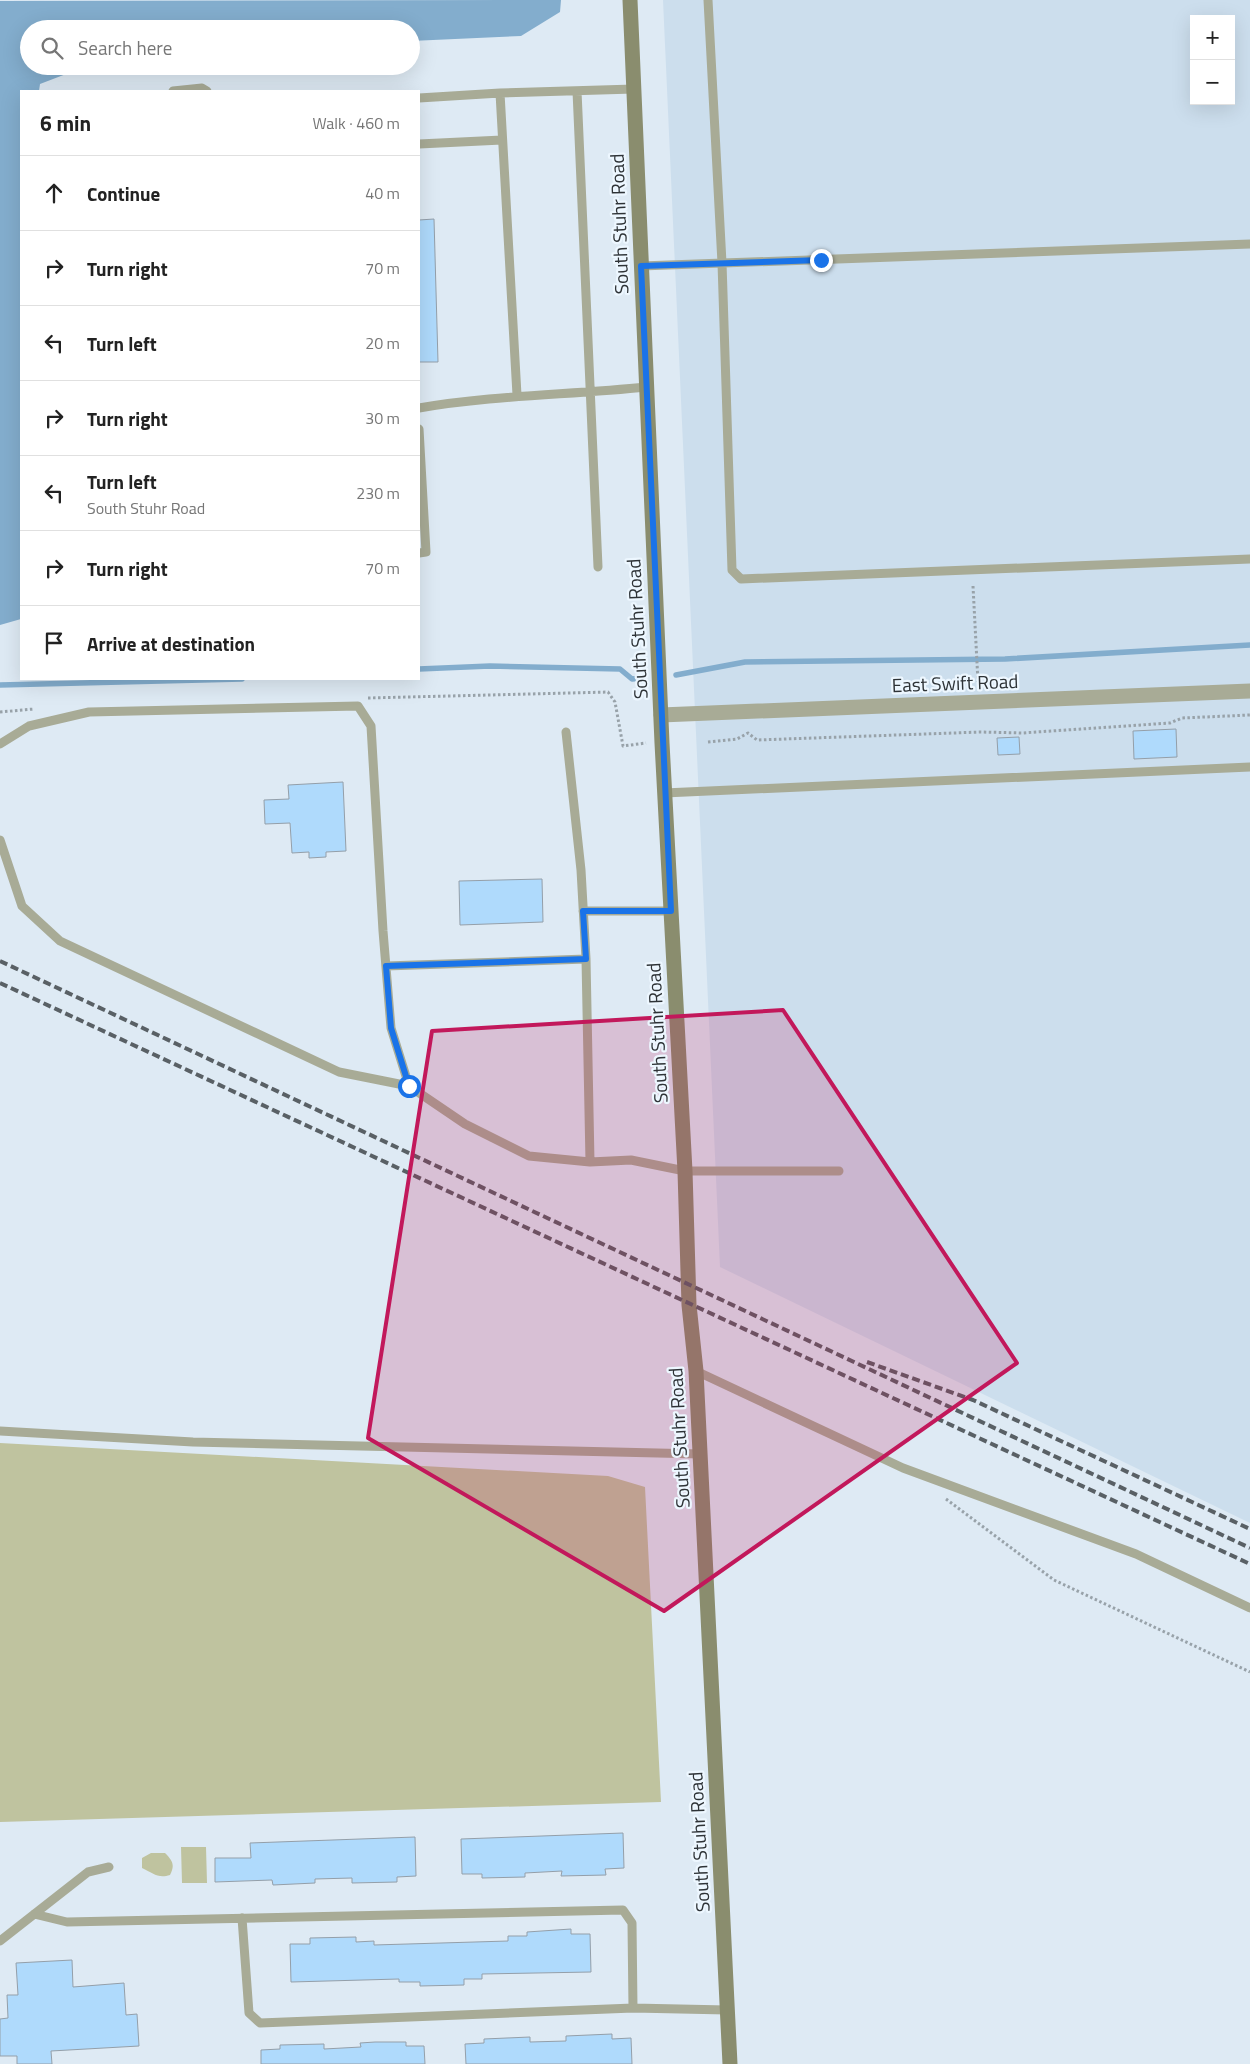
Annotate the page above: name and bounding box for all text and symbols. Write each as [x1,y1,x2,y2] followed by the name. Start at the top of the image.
[1190,15,1235,105] map controls
[1190,15,1235,60] button: +
[20,20,420,75] search box
[78,33,172,62] text: Search here
[38,34,66,62] icon: search
[1190,60,1235,105] button: −
[40,107,91,139] text: 6 min
[312,111,400,135] text: Walk · 460 m
[602,153,635,295] street label: South Stuhr Road
[40,179,68,207] icon: ahead
[87,179,160,208] text: Continue
[365,181,400,205] text: 40 m
[810,249,833,272] route end
[40,254,68,282] icon: right
[87,254,168,283] text: Turn right
[365,256,400,280] text: 70 m
[40,329,68,357] icon: left
[87,329,157,358] text: Turn left
[365,331,400,355] text: 20 m
[40,404,68,432] icon: right
[87,404,168,433] text: Turn right
[365,406,400,430] text: 30 m
[87,467,157,496] text: Turn left
[40,479,68,507] icon: left
[356,481,400,505] text: 230 m
[87,496,205,520] text: South Stuhr Road
[40,554,68,582] icon: right
[87,554,168,583] text: Turn right
[365,556,400,580] text: 70 m
[618,558,655,700] street label: South Stuhr Road
[40,629,68,657] icon: arrive
[87,629,255,658] text: Arrive at destination
[891,666,1019,699] street label: East Swift Road
[638,962,675,1104] street label: South Stuhr Road
[398,1075,421,1098] route start
[660,1367,697,1509] street label: South Stuhr Road
[680,1771,717,1913] street label: South Stuhr Road

